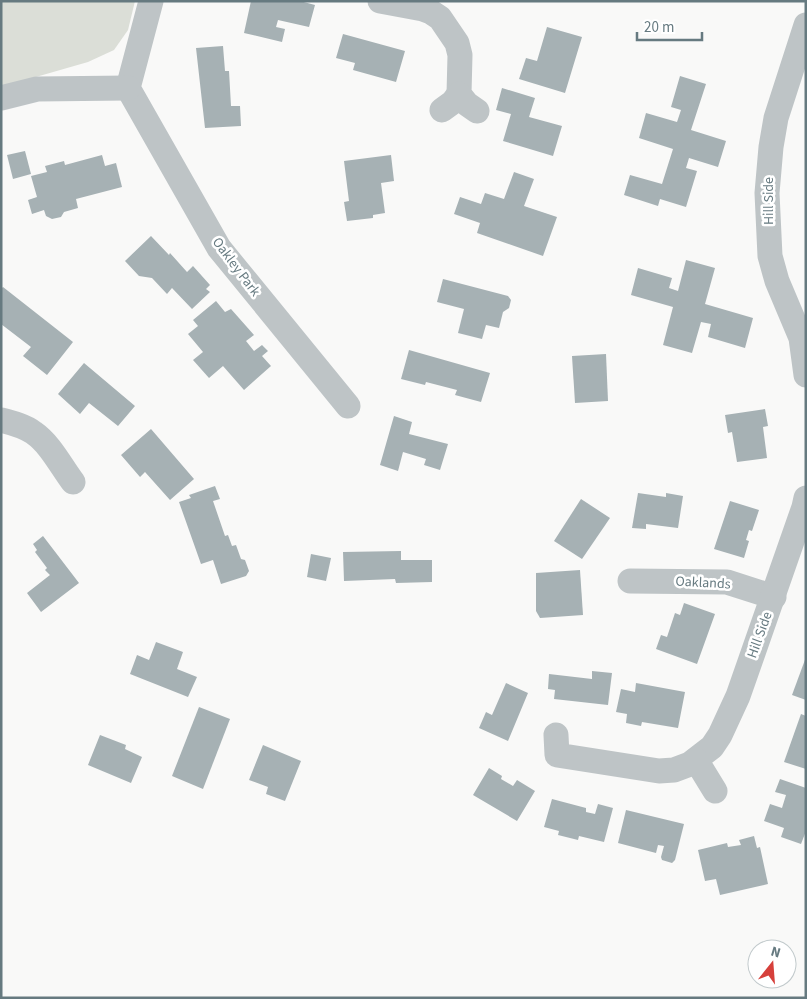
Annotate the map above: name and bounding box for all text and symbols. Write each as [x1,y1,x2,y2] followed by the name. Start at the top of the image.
[637,10,702,42] scale bar
[644,17,674,38] text: 20 m
[759,177,779,225] street label: Hill Side
[207,233,265,301] street label: Oakley Park
[675,572,731,594] street label: Oaklands
[742,609,778,661] street label: Hill Side
[747,939,797,989] north arrow
[768,942,783,963] text: N

